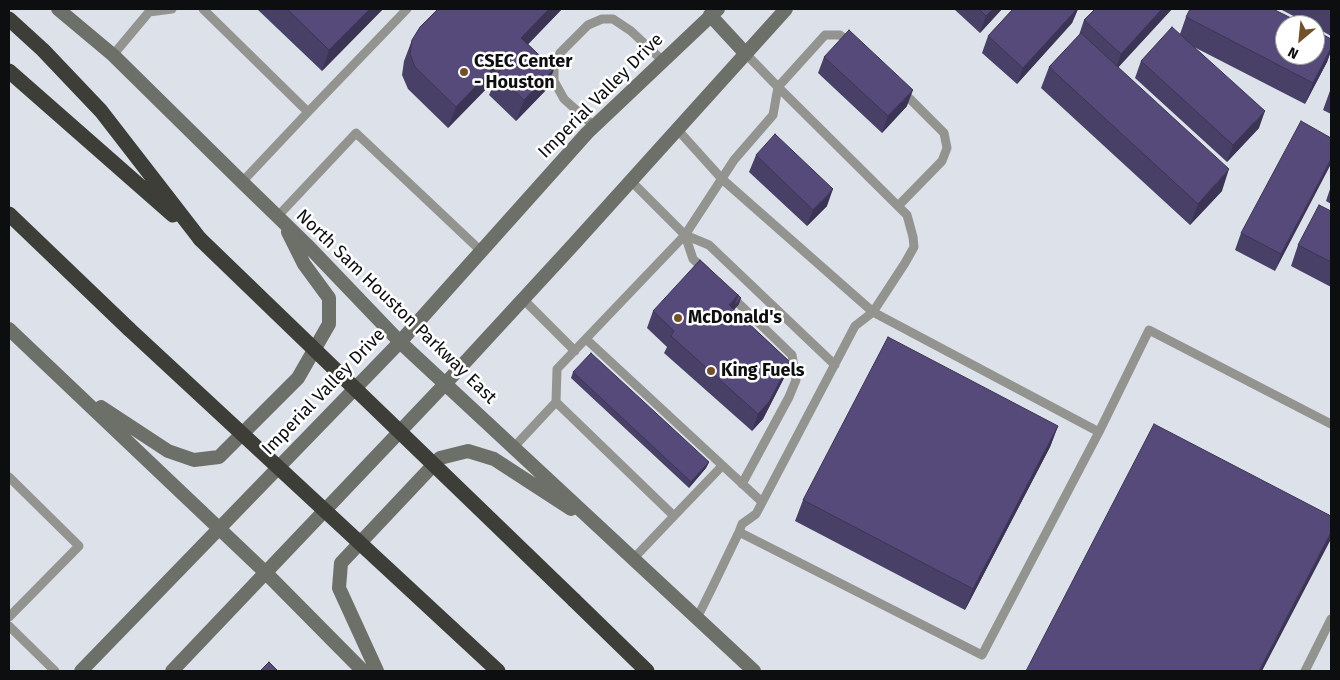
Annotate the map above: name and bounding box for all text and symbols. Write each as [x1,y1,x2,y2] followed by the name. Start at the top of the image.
[1275,15,1325,65] north arrow
[534,29,668,163] street label: Imperial Valley Drive
[1285,43,1301,62] text: N
[474,51,572,94] place label: CSEC Center - Houston
[458,66,470,78] marker: CSEC Center - Houston
[291,205,501,409] street label: North Sam Houston Parkway East
[688,307,782,329] place label: McDonald's
[672,312,684,324] marker: McDonald's
[258,324,390,460] street label: Imperial Valley Drive
[721,360,804,382] place label: King Fuels
[705,365,717,377] marker: King Fuels

